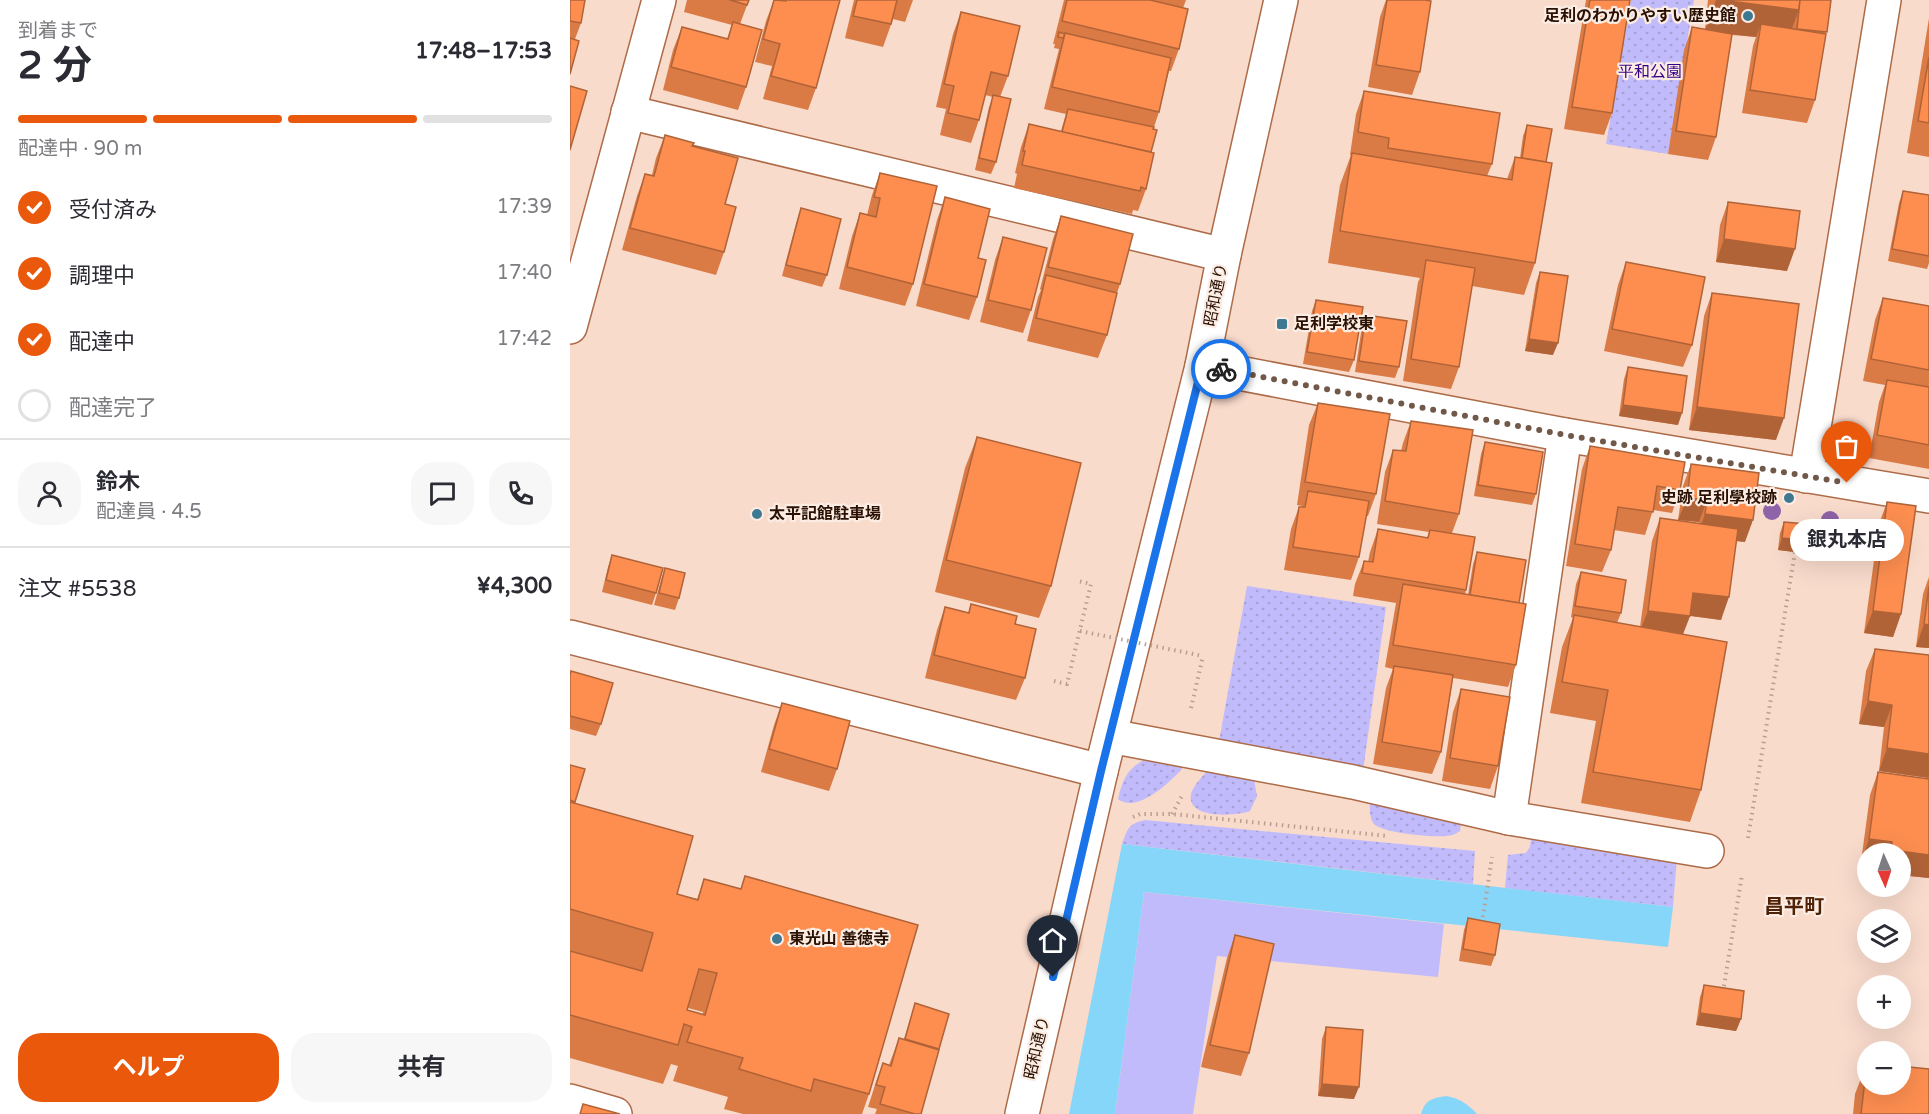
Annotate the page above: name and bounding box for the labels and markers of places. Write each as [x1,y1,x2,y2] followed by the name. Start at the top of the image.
[1544,6,1736,26] place label: 足利のわかりやすい歴史館
[1741,9,1755,23] marker: 足利のわかりやすい歴史館
[1294,314,1374,334] place label: 足利学校東
[1275,317,1289,331] marker: 足利学校東
[1821,421,1872,483] pin
[1661,488,1777,508] place label: 史跡 足利學校跡
[1782,491,1796,505] marker: 史跡 足利學校跡
[769,504,881,524] place label: 太平記館駐車場
[750,507,764,521] marker: 太平記館駐車場
[1790,519,1904,561] callout: 銀丸本店
[1027,915,1078,977] pin
[789,929,889,949] place label: 東光山 善徳寺
[770,932,784,946] marker: 東光山 善徳寺

